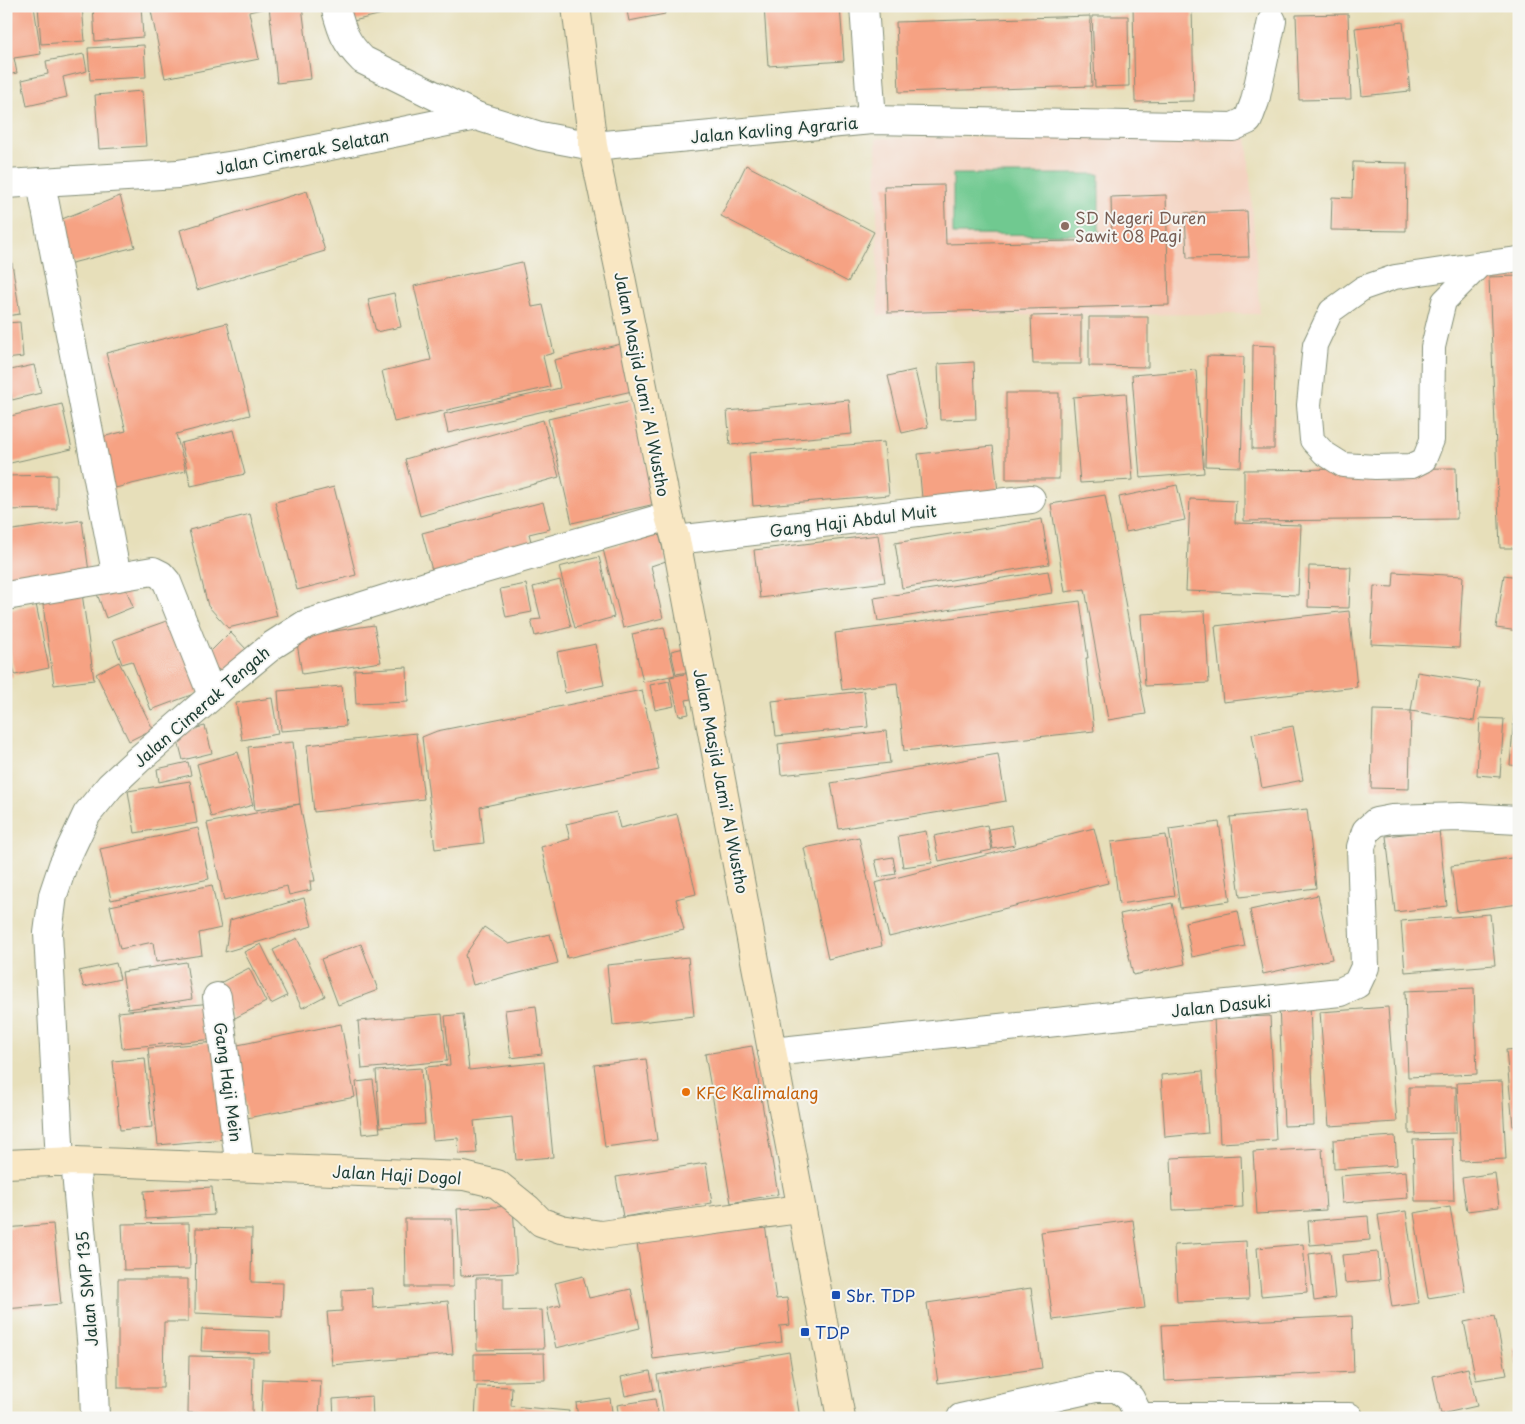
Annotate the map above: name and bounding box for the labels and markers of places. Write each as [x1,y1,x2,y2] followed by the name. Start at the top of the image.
[1075,205,1206,247] place label: SD Negeri Duren Sawit 08 Pagi
[1059,220,1071,232] marker: SD Negeri Duren Sawit 08 Pagi
[696,1080,819,1104] place label: KFC Kalimalang
[680,1086,692,1098] marker: KFC Kalimalang
[846,1283,915,1307] place label: Sbr. TDP
[830,1289,842,1301] marker: Sbr. TDP
[815,1320,849,1344] place label: TDP
[799,1326,811,1338] marker: TDP

